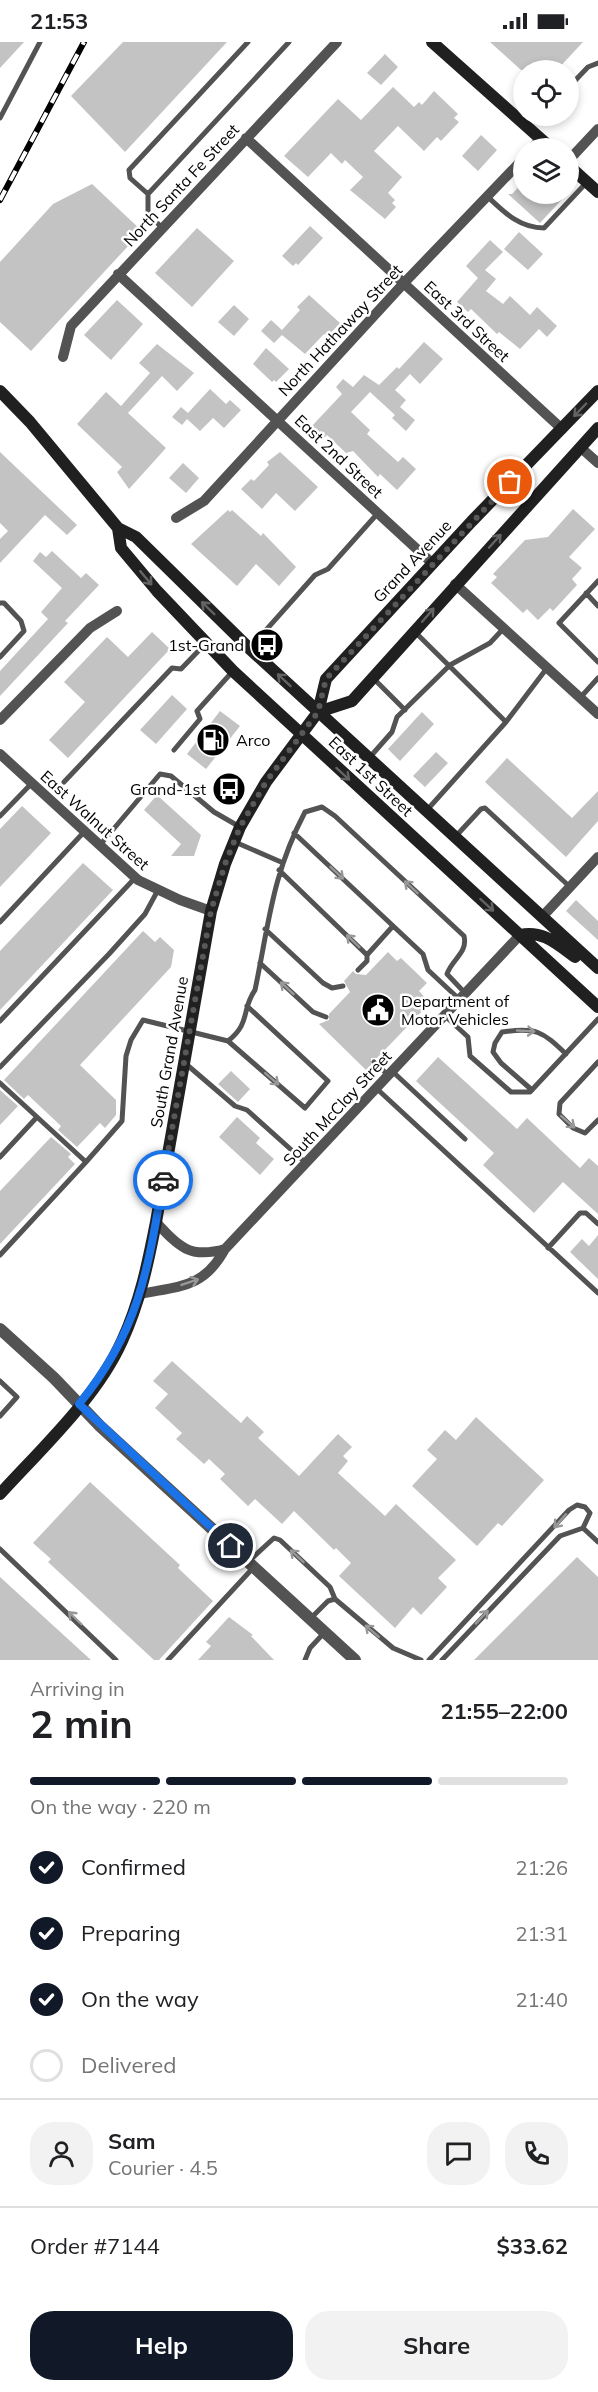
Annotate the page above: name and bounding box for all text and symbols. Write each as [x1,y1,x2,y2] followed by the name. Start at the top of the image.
[30,7,88,35] text: 21:53
[513,60,579,204] map controls
[513,60,579,126] button: locate
[119,119,243,251] street label: North Santa Fe Street
[513,138,579,204] button: layers
[274,260,407,400] street label: North Hathaway Street
[420,276,514,366] street label: East 3rd Street
[573,402,587,417] one-way arrow
[291,410,388,502] street label: East 2nd Street
[484,456,535,507] pin
[493,465,526,498] icon: bag
[369,515,455,607] street label: Grand Avenue
[488,534,502,549] one-way arrow
[139,569,152,585] one-way arrow
[201,600,216,615] one-way arrow
[421,608,435,623] one-way arrow
[249,627,285,663] bus stop icon: 1st-Grand
[168,635,244,655] place label: 1st-Grand
[277,674,292,688] one-way arrow
[195,722,231,758] fuel station icon: Arco
[236,730,270,750] place label: Arco
[325,732,418,820] street label: East 1st Street
[36,766,154,874] street label: East Walnut Street
[336,767,351,781] one-way arrow
[211,771,247,807] bus stop icon: Grand-1st
[130,779,206,799] place label: Grand-1st
[329,866,344,880] one-way arrow
[403,880,418,894] one-way arrow
[480,898,495,912] one-way arrow
[345,934,360,948] one-way arrow
[146,975,192,1129] street label: South Grand Avenue
[279,980,294,995] one-way arrow
[401,991,510,1029] place label: Department of Motor Vehicles
[360,992,396,1028] public building icon: Department of Motor Vehicles
[516,1025,536,1036] one-way arrow
[278,1046,396,1170] street label: South McClay Street
[264,1072,279,1086] one-way arrow
[560,1116,576,1129] one-way arrow
[133,1150,193,1210] courier
[147,1164,180,1197] icon: car
[180,1276,198,1287] one-way arrow
[553,1513,566,1529] one-way arrow
[205,1520,256,1571] pin
[214,1529,247,1562] icon: home
[290,1549,305,1563] one-way arrow
[475,1610,489,1625] one-way arrow
[67,1611,82,1625] one-way arrow
[364,1624,380,1638] one-way arrow
[30,1676,125,1701] text: Arriving in
[440,1697,568,1725] text: 21:55–22:00
[30,1699,133,1748] text: 2 min
[30,1794,211,1819] text: On the way · 220 m
[30,1851,63,1884] icon: check
[81,1853,186,1881] text: Confirmed
[515,1855,568,1880] text: 21:26
[30,1917,63,1950] icon: check
[81,1919,181,1947] text: Preparing
[515,1921,568,1946] text: 21:31
[30,1983,63,2016] icon: check
[81,1985,199,2013] text: On the way
[515,1987,568,2012] text: 21:40
[81,2051,176,2079] text: Delivered
[30,2122,93,2185] button: person
[427,2122,490,2185] button: chat
[505,2122,568,2185] button: phone
[108,2127,156,2155] text: Sam
[108,2155,218,2180] text: Courier · 4.5
[30,2232,160,2260] text: Order #7144
[497,2232,568,2260] text: $33.62
[30,2311,293,2380] button: Help
[305,2311,568,2380] button: Share

